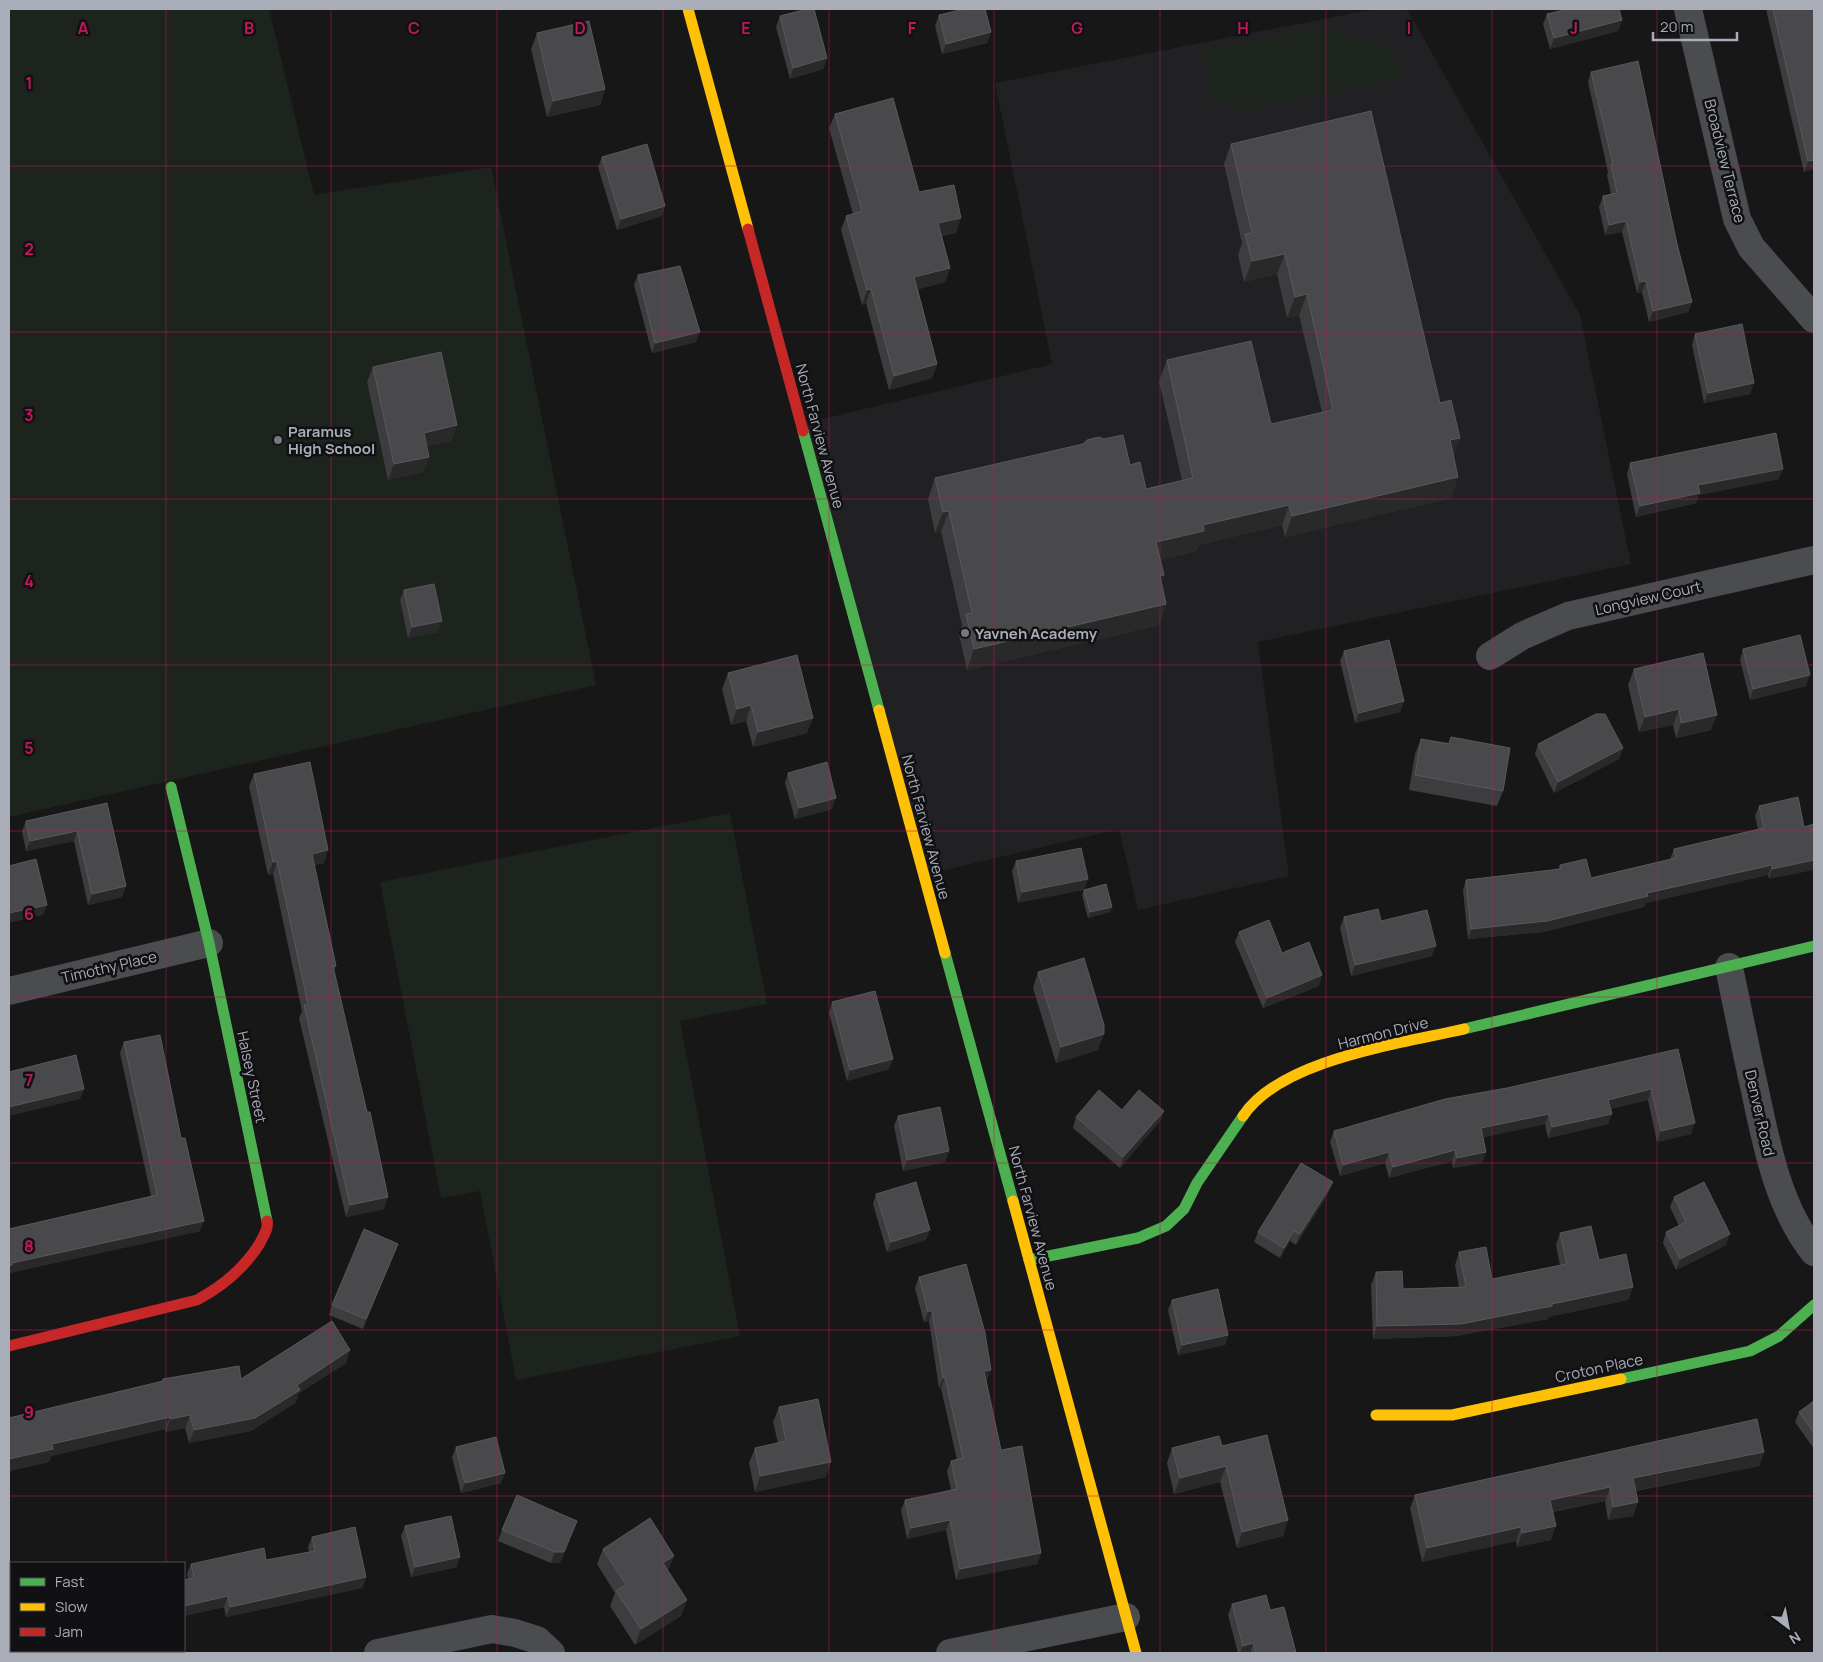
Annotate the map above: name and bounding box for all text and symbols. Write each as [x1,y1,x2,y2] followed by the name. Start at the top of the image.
[1653,10,1737,42] scale bar
[1660,16,1693,37] text: 20 m
[78,17,89,39] text: A
[244,17,254,39] text: B
[408,17,420,39] text: C
[574,17,586,39] text: D
[741,17,751,39] text: E
[908,17,917,39] text: F
[1071,17,1083,39] text: G
[1237,17,1249,39] text: H
[1407,17,1411,39] text: I
[1570,17,1578,39] text: J
[25,72,33,94] text: 1
[1699,97,1751,225] street label: Broadview Terrace
[24,238,34,260] text: 2
[791,361,849,511] street label: North Farview Avenue
[24,404,34,426] text: 3
[288,421,375,459] place label: Paramus High School
[272,434,284,446] marker: Paramus High School
[24,570,34,592] text: 4
[1593,576,1703,620] street label: Longview Court
[975,623,1098,644] place label: Yavneh Academy
[959,627,971,639] marker: Yavneh Academy
[24,737,34,759] text: 5
[897,752,955,902] street label: North Farview Avenue
[24,903,34,925] text: 6
[59,946,159,988] street label: Timothy Place
[1336,1012,1431,1054] street label: Harmon Drive
[232,1029,272,1125] street label: Halsey Street
[1740,1068,1780,1158] street label: Denver Road
[25,1069,33,1091] text: 7
[1004,1143,1062,1293] street label: North Farview Avenue
[24,1235,34,1257] text: 8
[1553,1348,1645,1388] street label: Croton Place
[24,1401,34,1423] text: 9
[10,1562,185,1652] legend
[55,1571,84,1592] text: Fast
[55,1596,88,1617] text: Slow
[1763,1602,1813,1652] north arrow
[55,1621,83,1642] text: Jam
[1786,1628,1804,1649] text: N

